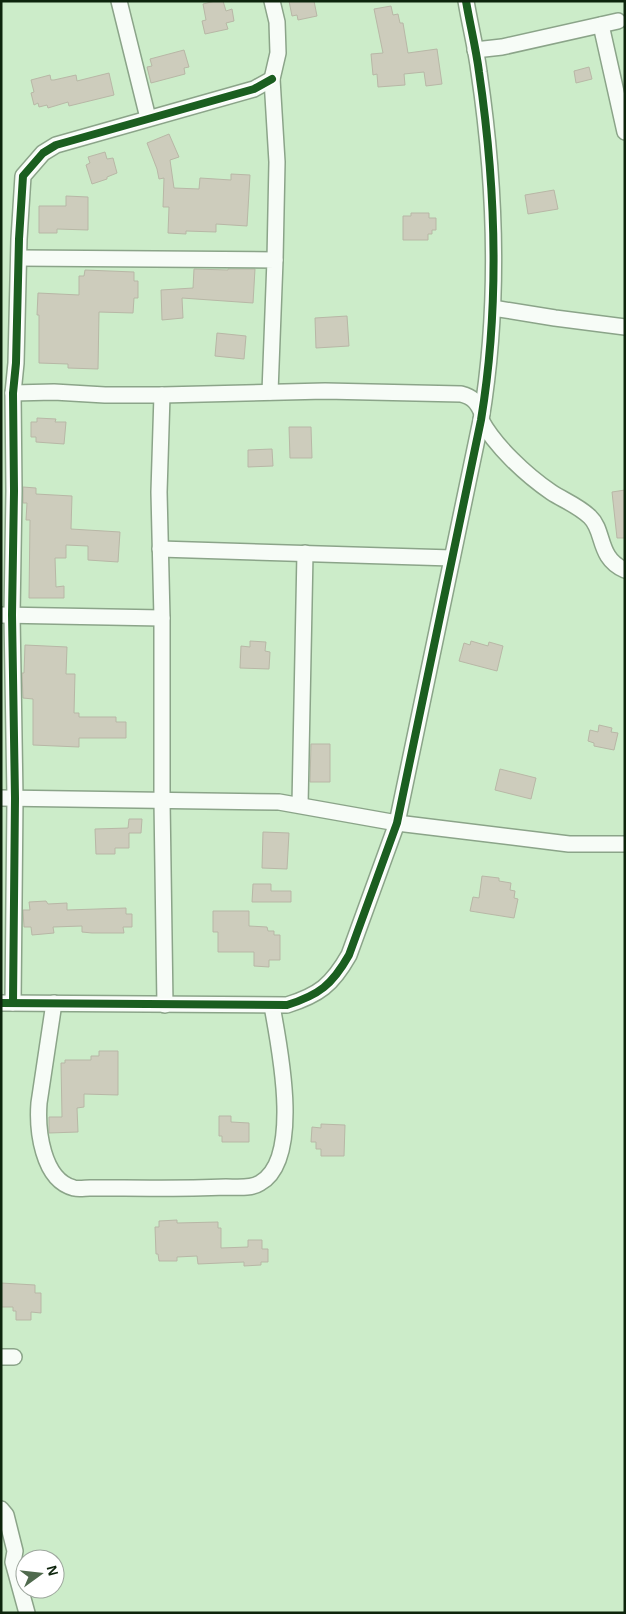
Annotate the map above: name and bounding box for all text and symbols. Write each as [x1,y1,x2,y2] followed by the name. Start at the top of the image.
[15,1549,65,1599] north arrow
[44,1564,62,1578] text: N

